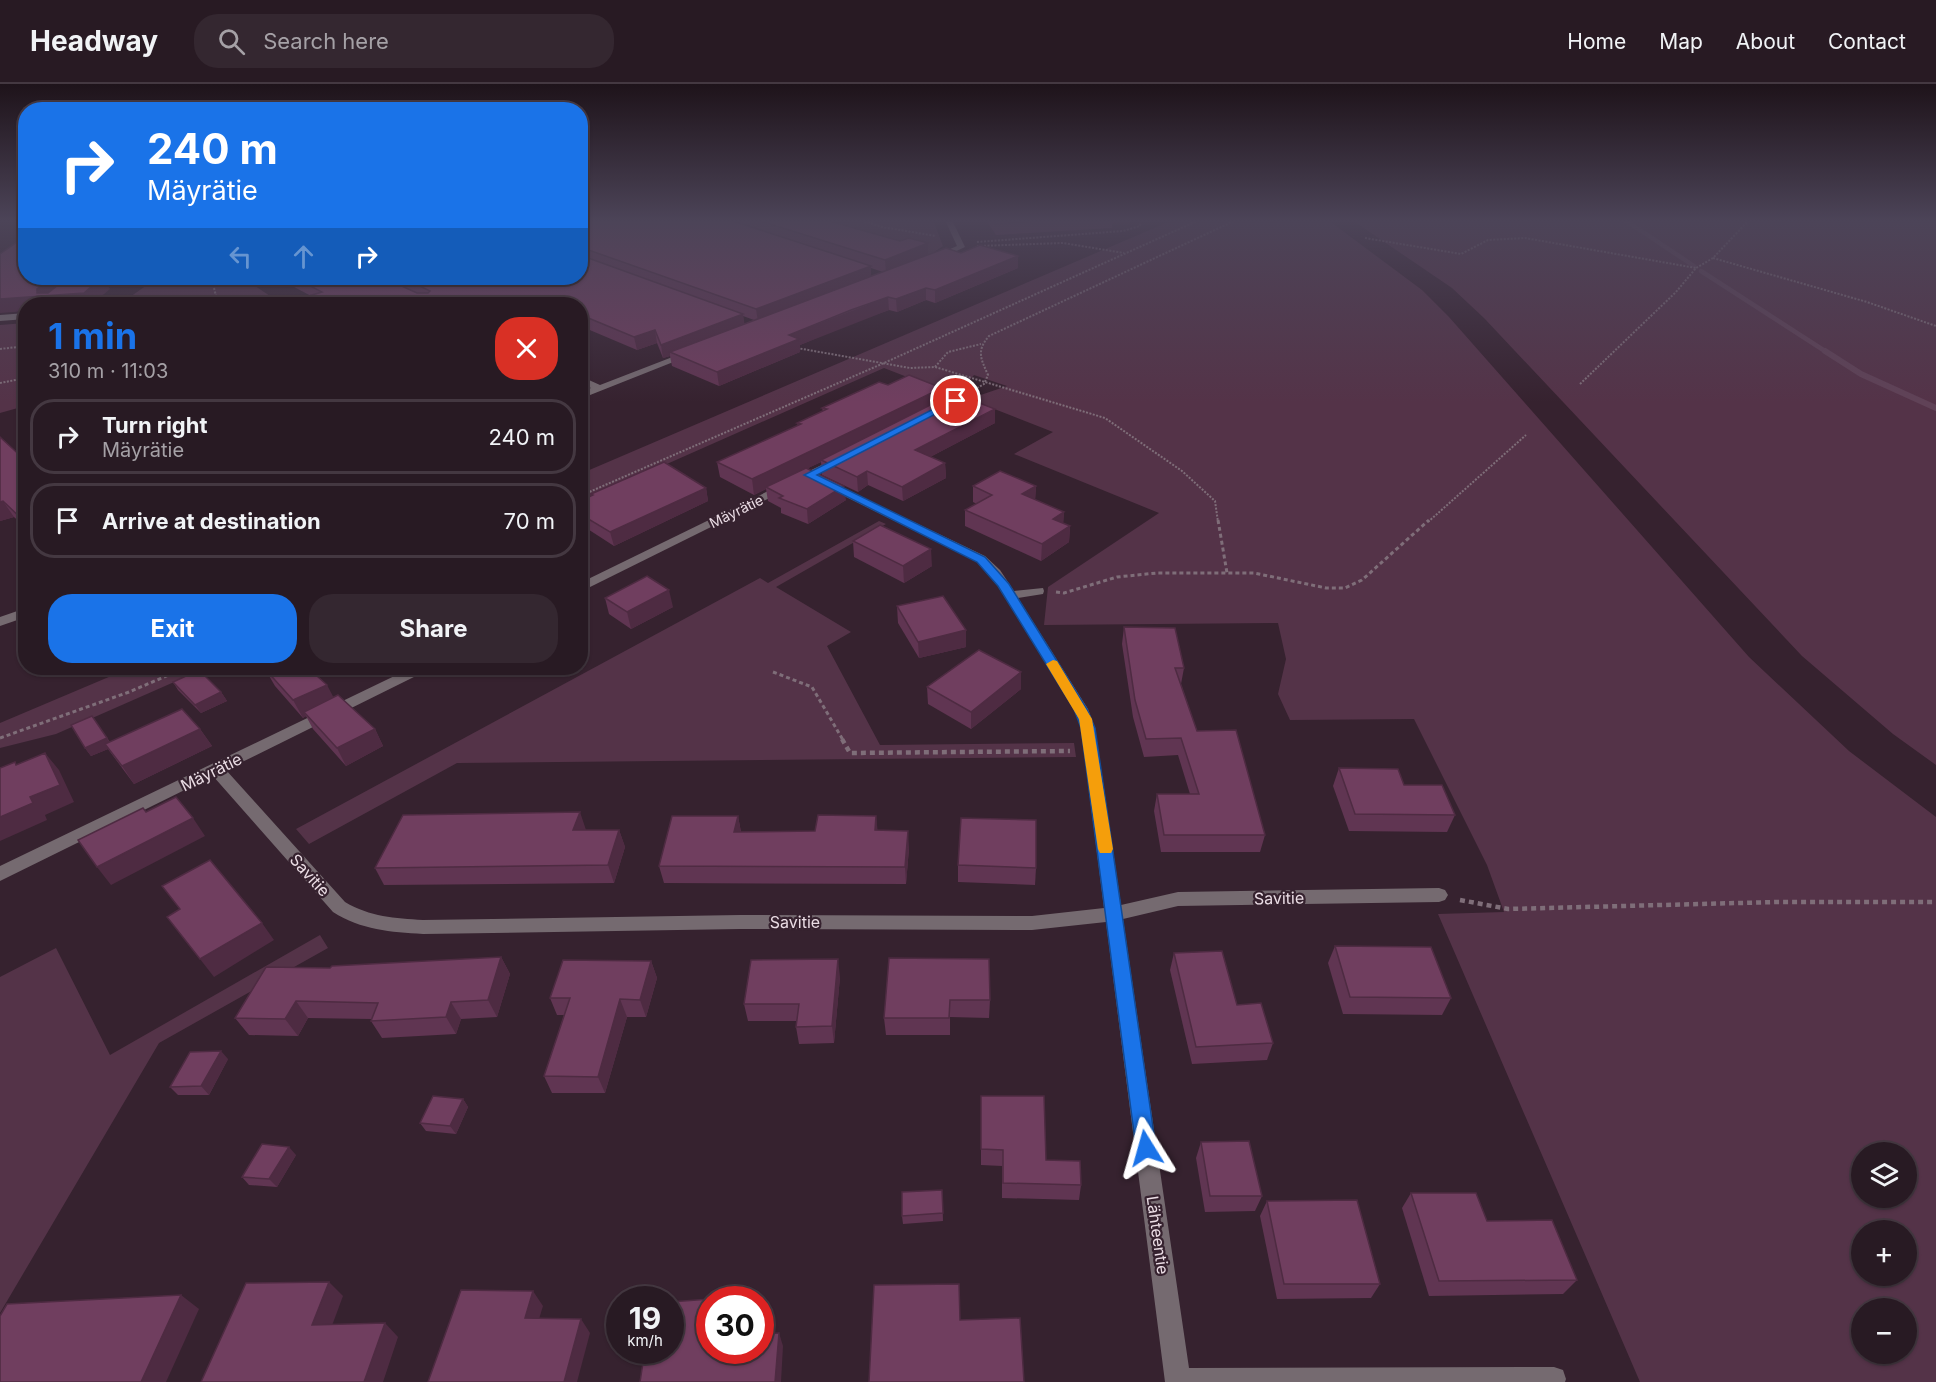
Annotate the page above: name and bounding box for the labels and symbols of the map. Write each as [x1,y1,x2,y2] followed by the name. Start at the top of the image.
[930,375,981,426] pin
[706,491,766,531] street label: Mäyrätie
[177,749,245,795] street label: Mäyrätie
[286,850,334,900] street label: Savitie
[1254,888,1304,908] street label: Savitie
[770,912,820,932] street label: Savitie
[1114,1116,1178,1180] position arrow
[1143,1194,1173,1276] street label: Lähteentie
[696,1286,774,1364] speed limit sign: 30

